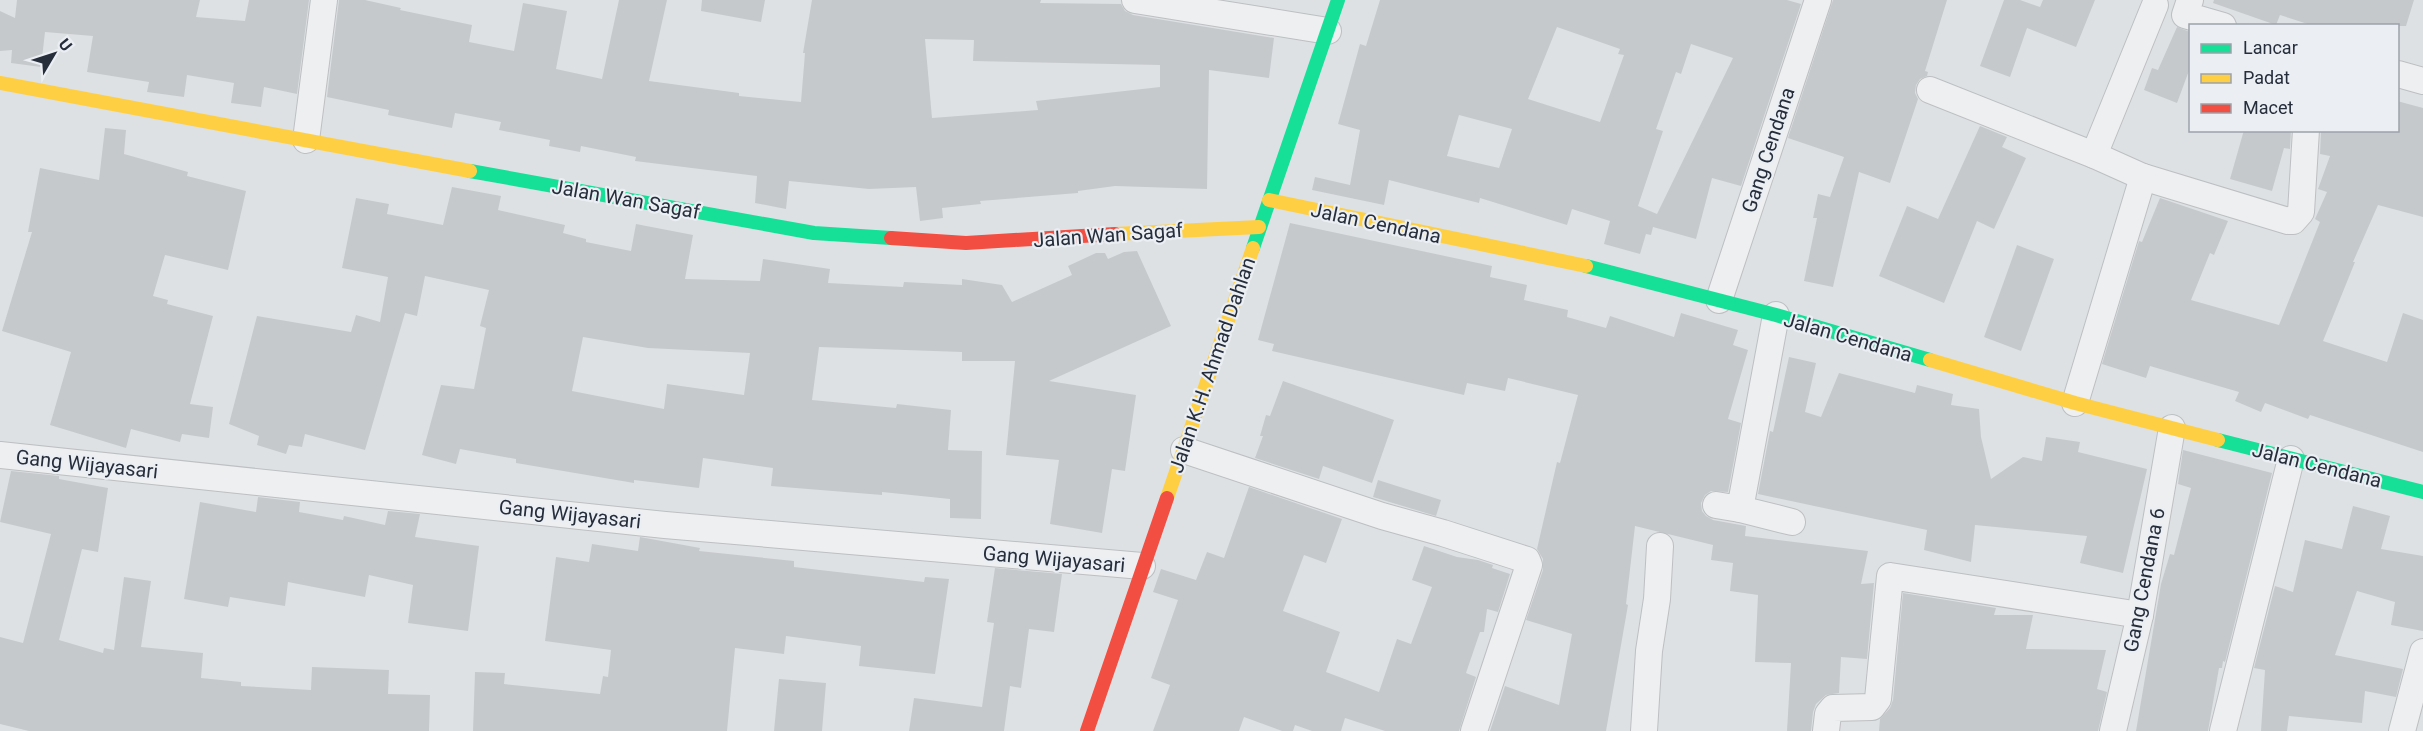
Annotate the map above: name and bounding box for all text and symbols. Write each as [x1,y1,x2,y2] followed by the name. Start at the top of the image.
[24,24,84,84] north arrow
[2189,24,2399,132] legend
[55,35,76,55] text: U
[2243,37,2298,58] text: Lancar
[2243,67,2290,88] text: Padat
[1736,84,1800,216] street label: Gang Cendana
[2243,97,2293,118] text: Macet
[550,174,702,224] street label: Jalan Wan Sagaf
[1309,197,1443,249] street label: Jalan Cendana
[1032,218,1184,252] street label: Jalan Wan Sagaf
[1164,254,1260,476] street label: Jalan K.H. Ahmad Dahlan
[1781,307,1915,367] street label: Jalan Cendana
[2250,437,2384,493] street label: Jalan Cendana
[15,445,159,483] street label: Gang Wijayasari
[498,495,642,533] street label: Gang Wijayasari
[2118,506,2170,654] street label: Gang Cendana 6
[982,541,1126,577] street label: Gang Wijayasari

